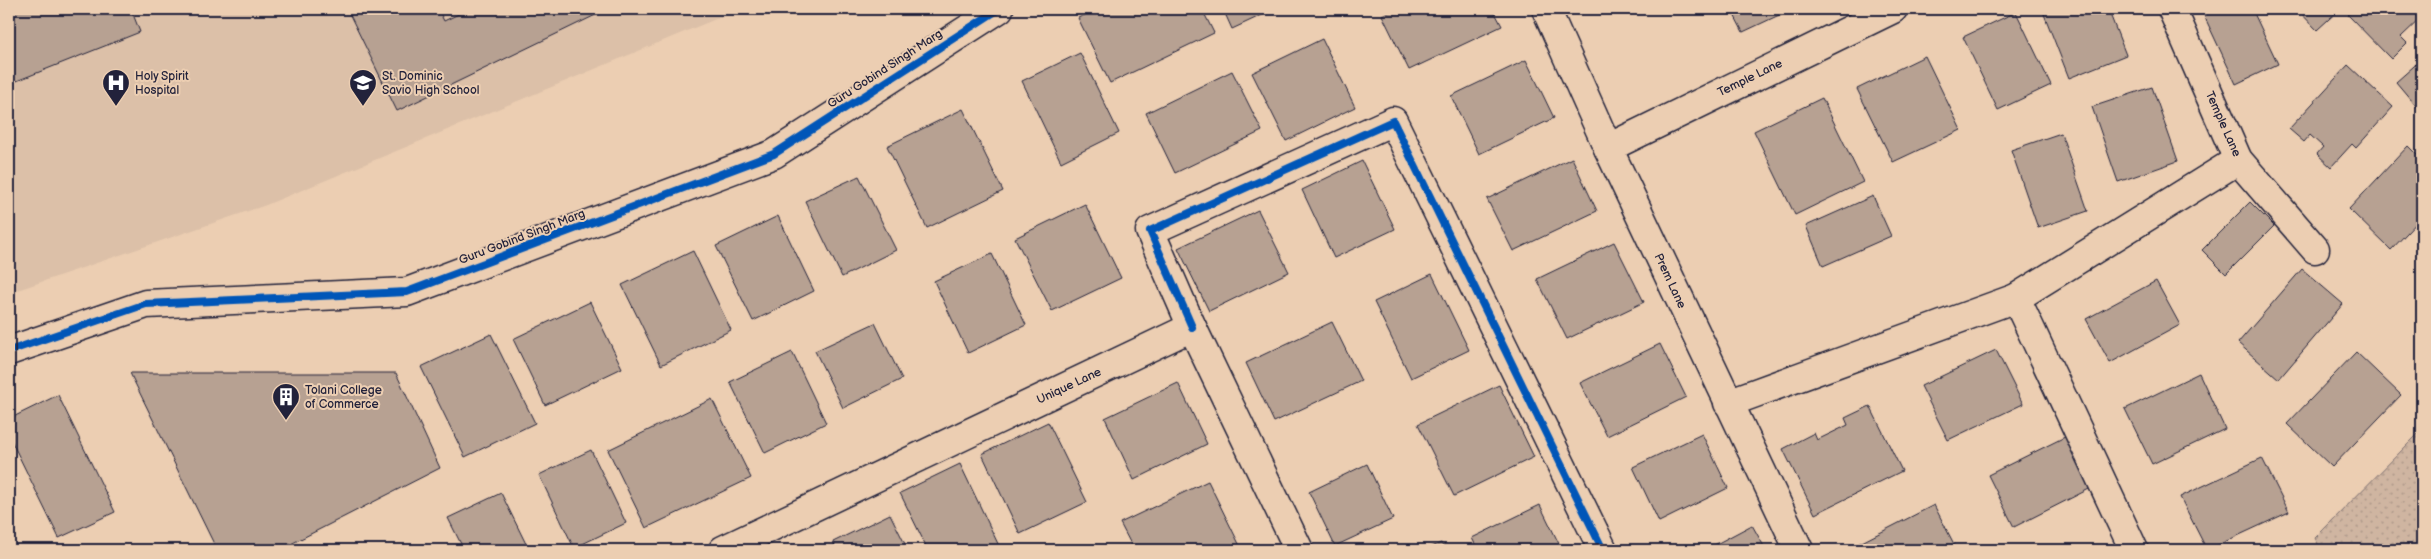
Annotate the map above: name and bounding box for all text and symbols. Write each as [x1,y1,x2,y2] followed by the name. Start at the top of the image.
[825,26,945,112] street label: Guru Gobind Singh Marg
[1715,56,1785,100] street label: Temple Lane
[101,68,131,107] hospital icon: Holy Spirit Hospital
[348,68,378,107] school or university icon: St. Dominic Savio High School
[135,69,189,98] place label: Holy Spirit Hospital
[382,69,479,98] place label: St. Dominic Savio High School
[2202,89,2244,159] street label: Temple Lane
[457,206,587,268] street label: Guru Gobind Singh Marg
[1651,251,1689,311] street label: Prem Lane
[1034,364,1104,408] street label: Unique Lane
[271,382,301,421] building icon: Tolani College of Commerce
[305,383,382,412] place label: Tolani College of Commerce

